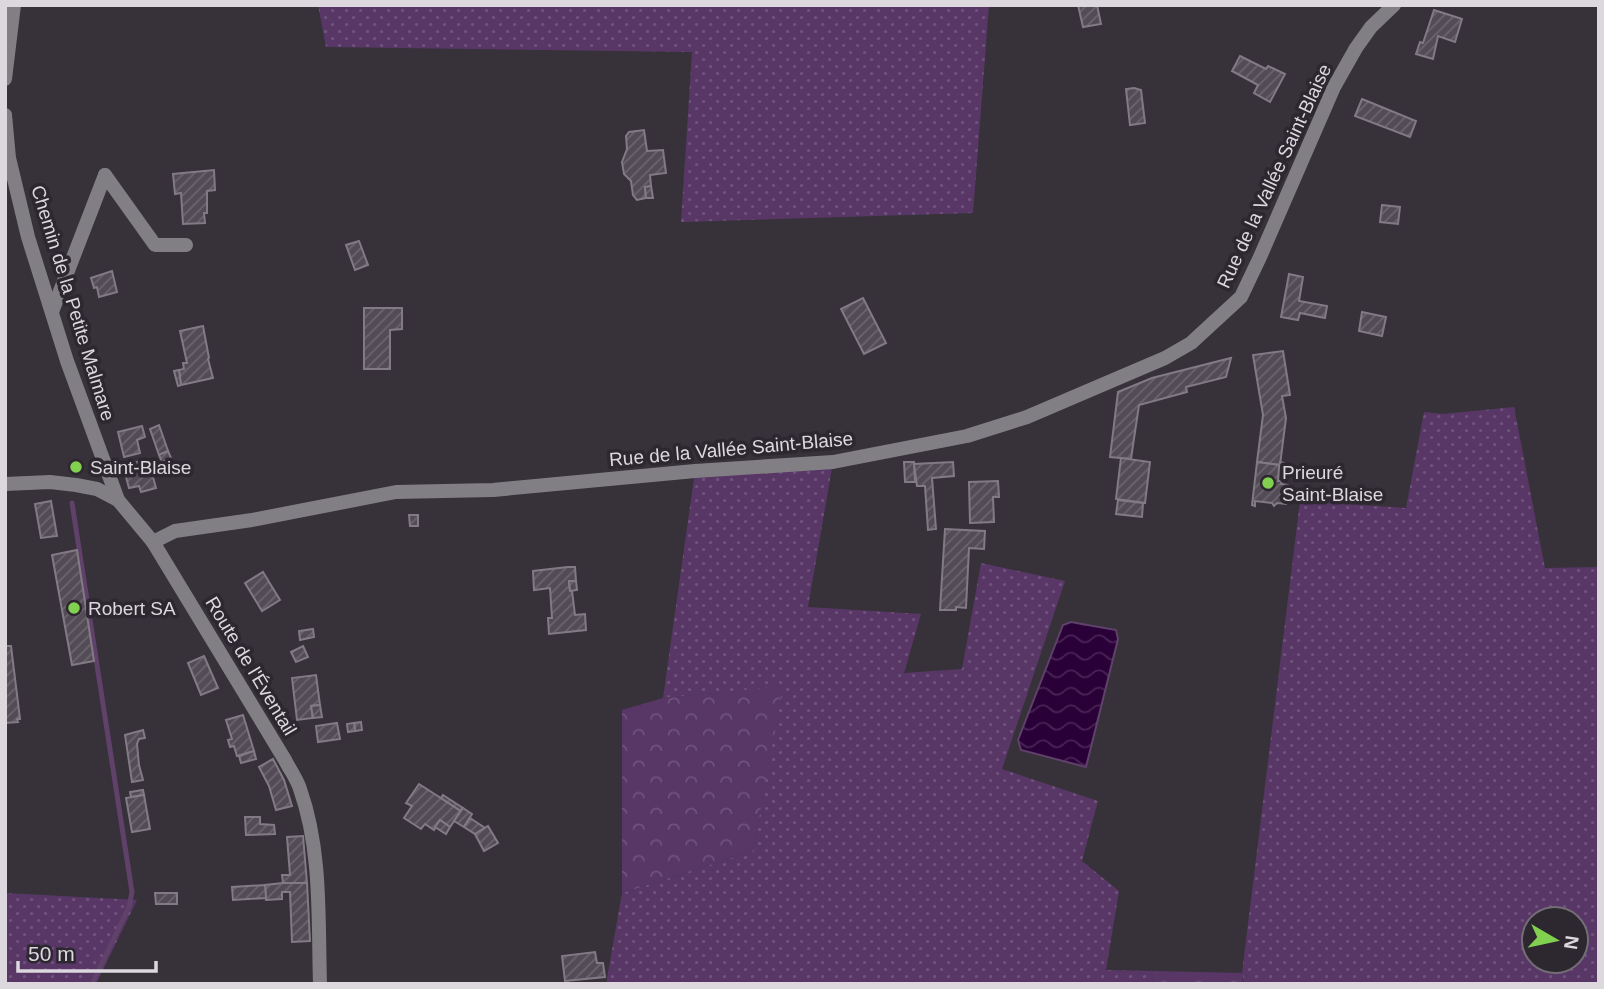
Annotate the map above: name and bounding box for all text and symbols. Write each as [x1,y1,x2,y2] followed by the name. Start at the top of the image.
[1213,61,1335,291] street label: Rue de la Vallée Saint-Blaise
[27,183,119,423] street label: Chemin de la Petite Malmare
[608,428,854,470] street label: Rue de la Vallée Saint-Blaise
[90,457,191,478] place label: Saint-Blaise
[68,459,84,475] marker: Saint-Blaise
[1282,462,1383,505] place label: Prieuré Saint-Blaise
[1260,475,1276,491] marker: Prieuré Saint-Blaise
[201,593,301,739] street label: Route de l'Éventail
[88,598,176,619] place label: Robert SA
[66,600,82,616] marker: Robert SA
[1520,905,1590,975] north arrow
[18,930,156,974] scale bar
[1560,934,1583,951] text: N
[28,942,75,965] text: 50 m

